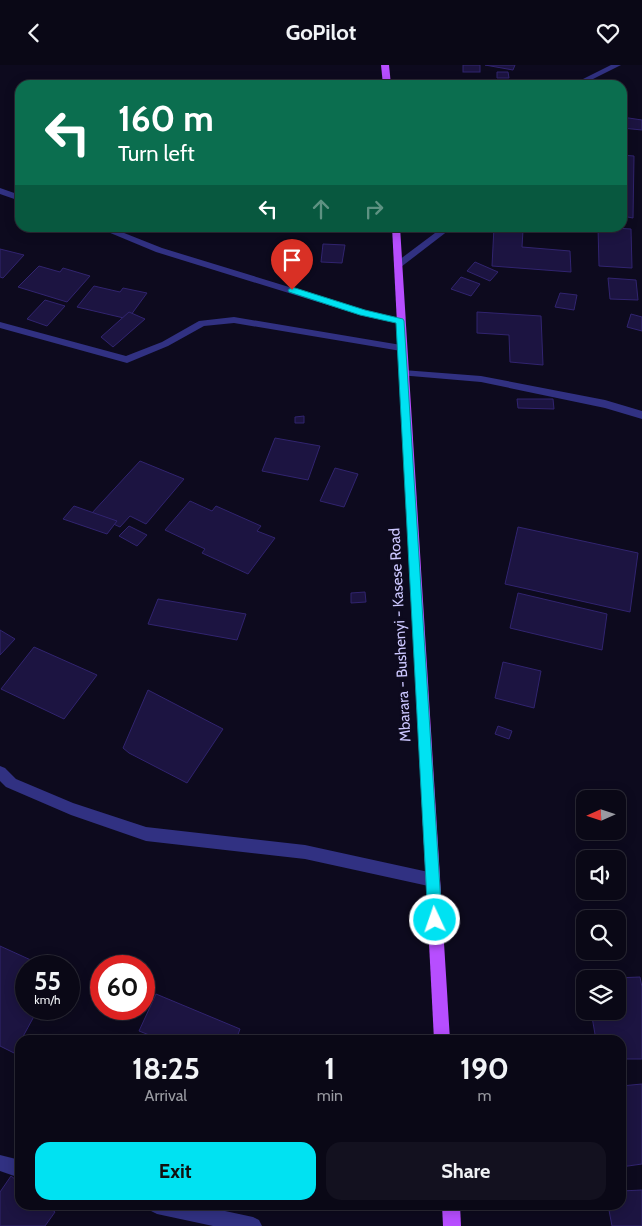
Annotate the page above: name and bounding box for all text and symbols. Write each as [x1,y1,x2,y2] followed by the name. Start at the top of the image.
[20,19,48,47] icon: back
[286,19,356,46] text: GoPilot
[594,19,622,47] icon: heart
[118,97,214,140] text: 160 m
[35,100,100,165] icon: left
[118,140,195,167] text: Turn left
[254,195,282,223] icon: left
[307,195,335,223] icon: ahead
[360,195,388,223] icon: right
[271,239,313,290] pin
[278,246,306,274] icon: arrive
[385,527,415,743] street label: Mbarara - Bushenyi - Kasese Road
[576,790,626,840] north arrow
[576,790,626,1020] map controls
[576,850,626,900] button: sound
[408,893,460,945] position arrow
[576,910,626,960] button: search
[90,955,155,1020] speed limit sign: 60
[34,966,61,996] text: 55
[576,970,626,1020] button: layers
[34,992,61,1007] text: km/h
[132,1050,200,1087] text: 18:25
[324,1050,335,1087] text: 1
[460,1050,509,1087] text: 190
[145,1086,187,1105] text: Arrival
[317,1086,343,1105] text: min
[477,1086,492,1105] text: m
[35,1142,316,1200] button: Exit
[326,1142,606,1200] button: Share

